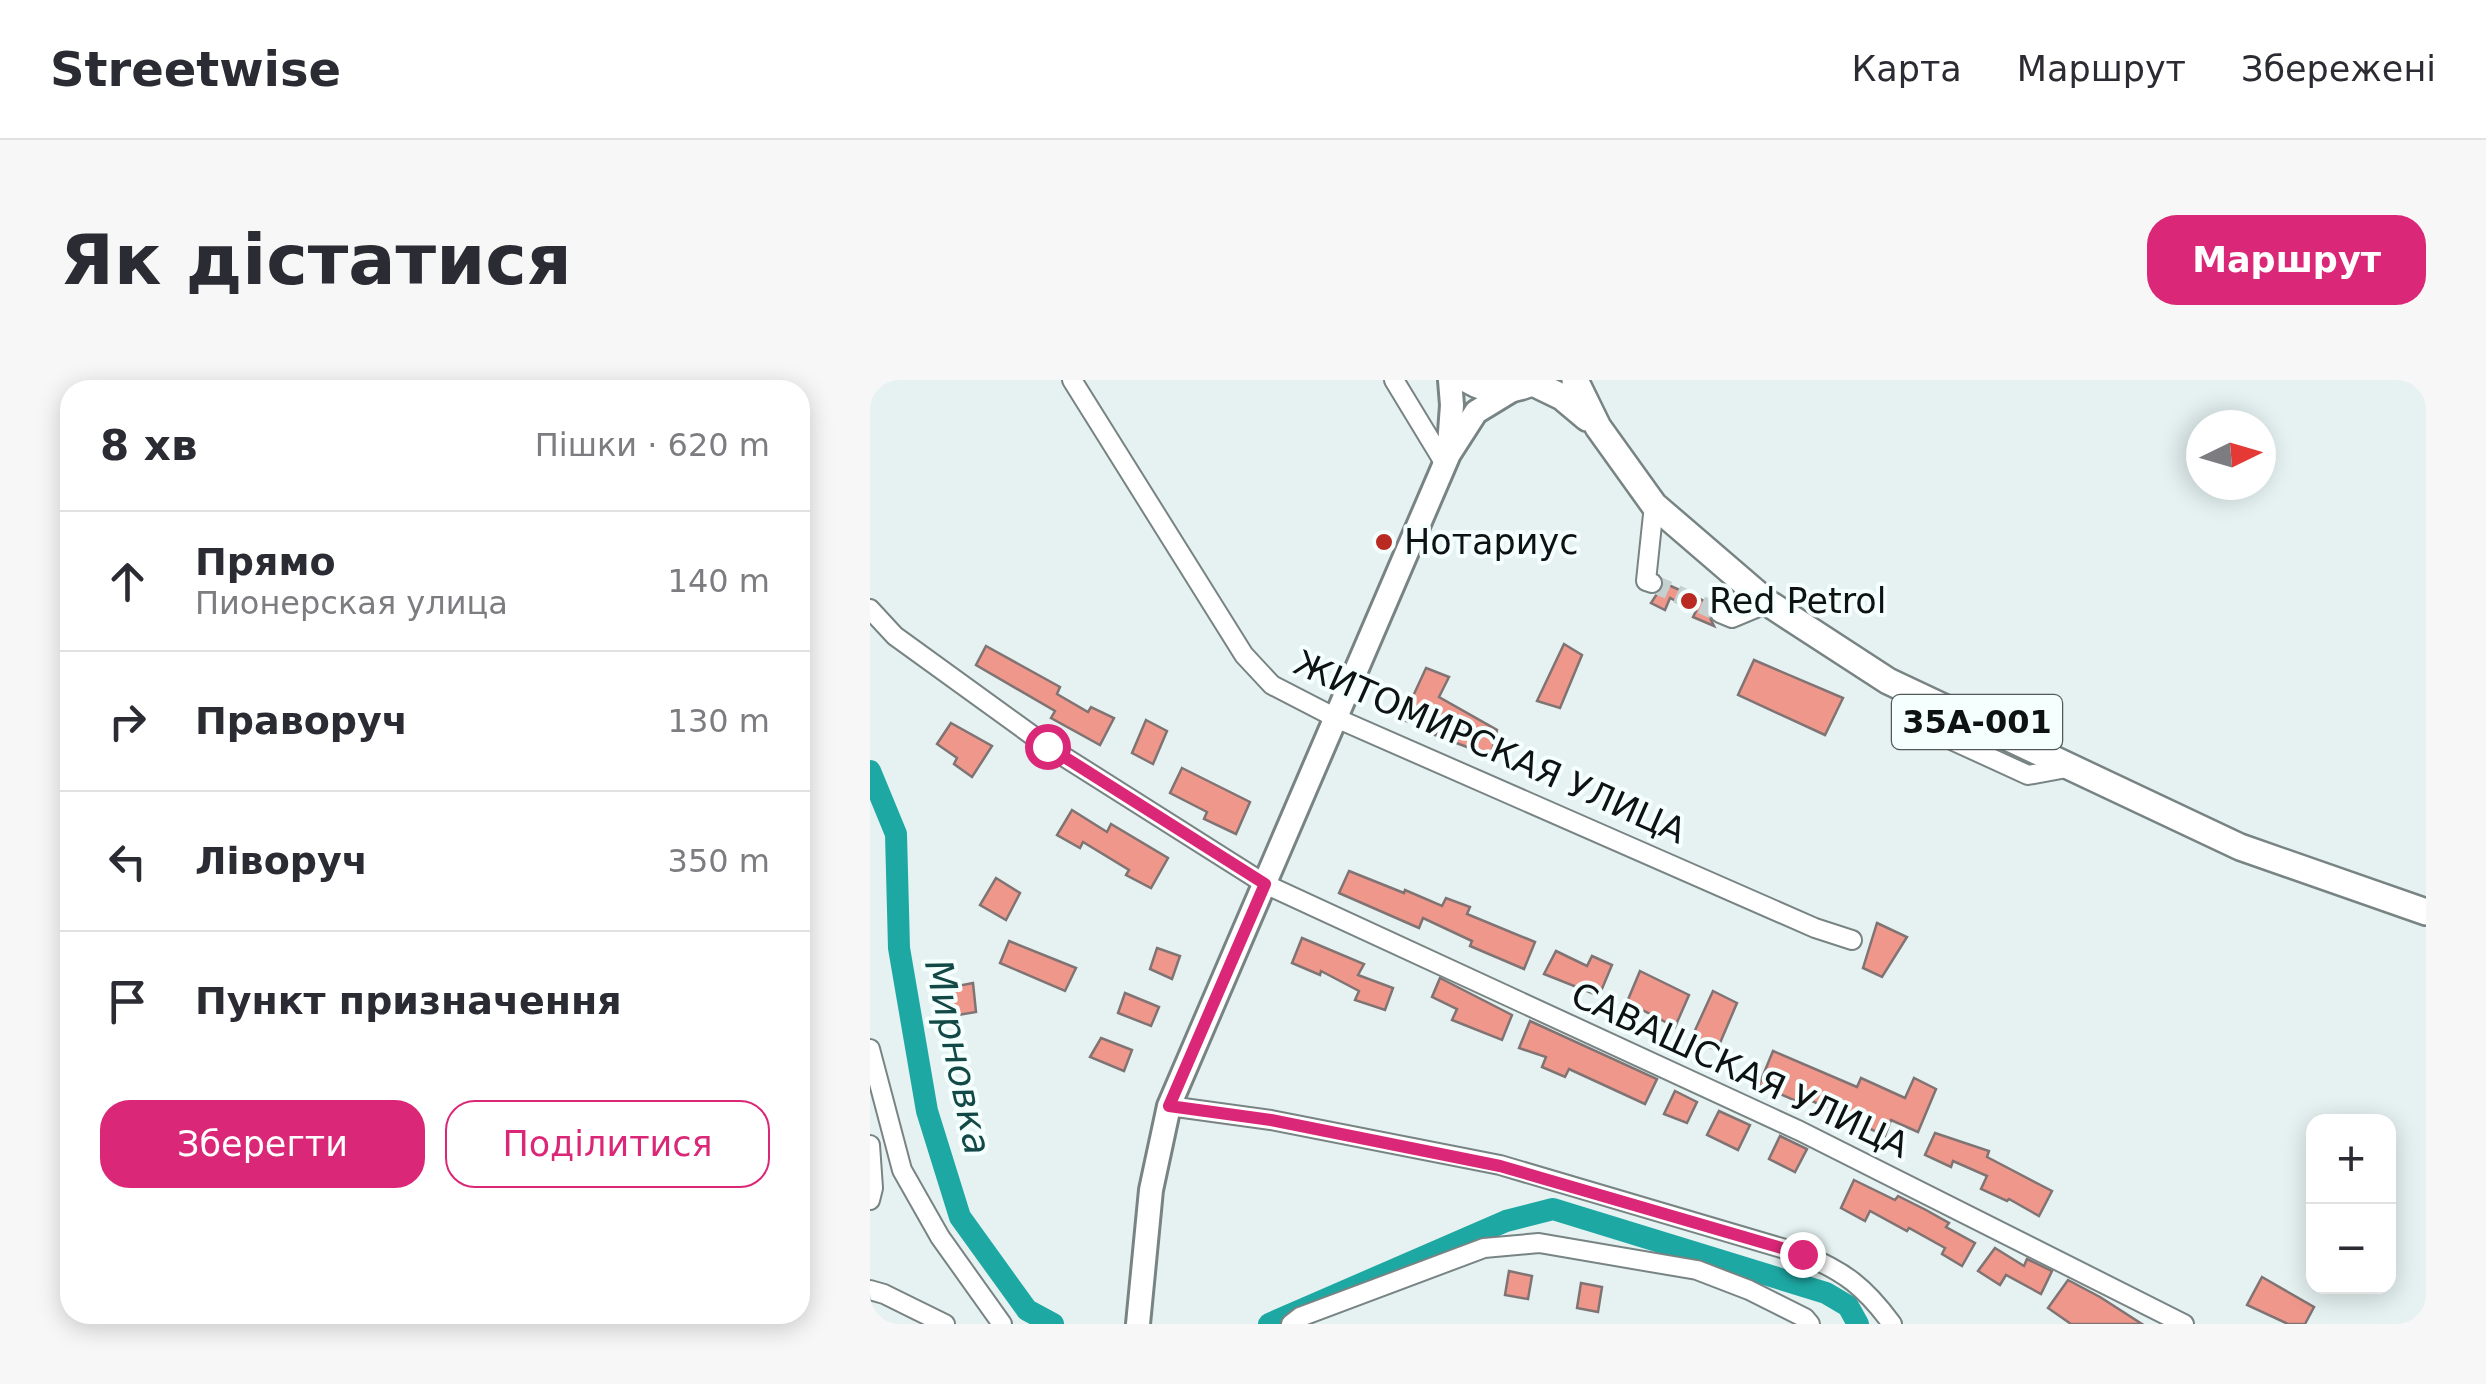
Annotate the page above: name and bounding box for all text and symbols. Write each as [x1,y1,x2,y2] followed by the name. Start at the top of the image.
[50,41,341,97] text: Streetwise
[1851,49,1962,89] text: Карта
[2017,49,2186,89] text: Маршрут
[2241,49,2436,89] text: Збережені
[2147,215,2426,305] button: Маршрут
[60,219,572,301] text: Як дістатися
[2186,410,2276,500] north arrow
[100,421,198,470] text: 8 хв
[535,426,770,464] text: Пішки · 620 m
[1404,522,1579,562] place label: Нотариус
[1373,531,1395,553] marker: Нотариус
[195,540,336,584] text: Прямо
[100,554,155,609] icon: ahead
[668,562,770,600] text: 140 m
[1709,581,1887,621] place label: Red Petrol
[195,584,508,622] text: Пионерская улица
[1678,590,1700,612] marker: Red Petrol
[1288,643,1692,852] street label: ЖИТОМИРСКАЯ УЛИЦА
[100,694,155,749] icon: right
[1892,695,2062,749] road number: 35А-001
[195,699,408,743] text: Праворуч
[668,702,770,740] text: 130 m
[1025,724,1071,770] route start
[100,834,155,889] icon: left
[195,839,368,883] text: Ліворуч
[668,842,770,880] text: 350 m
[916,955,1000,1159] water label: Мирновка
[100,974,155,1029] icon: arrive
[1565,974,1915,1166] street label: САВАШСКАЯ УЛИЦА
[195,979,622,1023] text: Пункт призначення
[100,1100,425,1188] button: Зберегти
[445,1100,770,1188] button: Поділитися
[2306,1114,2396,1294] map controls
[2306,1114,2396,1204] button: +
[2306,1204,2396,1294] button: −
[1780,1232,1826,1278] route end

